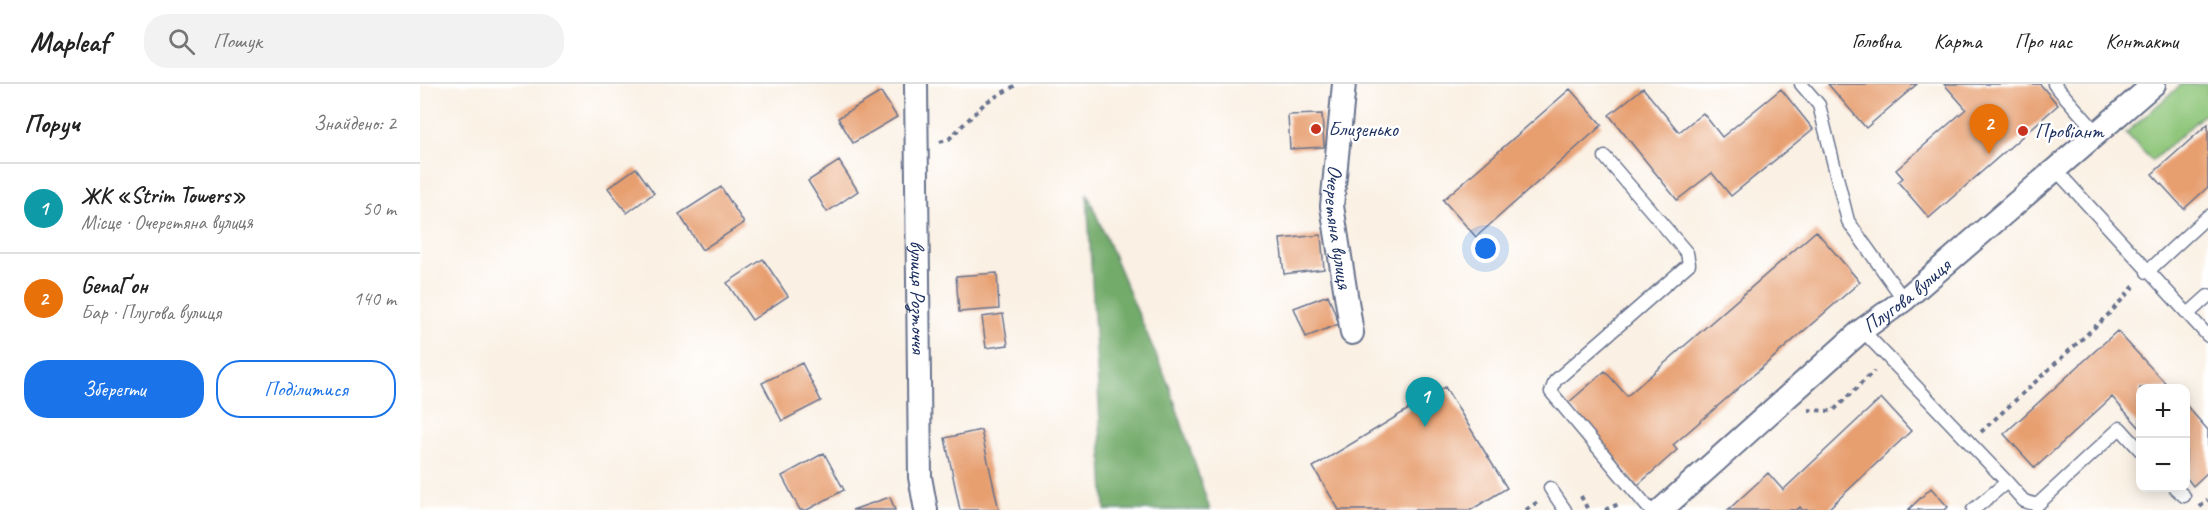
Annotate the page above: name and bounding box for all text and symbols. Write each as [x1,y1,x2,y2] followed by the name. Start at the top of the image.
[144,14,564,68] search box
[30,24,108,59] text: Mapleaf
[165,25,198,58] icon: search
[213,27,262,55] text: Пошук
[1852,28,1901,54] text: Головна
[1934,28,1982,54] text: Карта
[2015,28,2072,54] text: Про нас
[2105,28,2178,54] text: Контакти
[1970,104,2008,154] pin: 2
[24,107,80,140] text: Поруч
[314,111,396,136] text: Знайдено: 2
[1328,116,1399,142] place label: Близенько
[2035,118,2105,144] place label: Провіант
[1309,122,1323,136] marker: Близенько
[2016,124,2030,138] marker: Провіант
[1319,164,1358,292] street label: Очеретяна вулиця
[81,182,246,210] text: ЖК «Strim Towers»
[39,196,48,221] text: 1
[362,196,396,221] text: 50 m
[81,210,253,235] text: Місце · Очеретяна вулиця
[1471,234,1500,263] your location
[904,240,932,355] street label: вулиця Розточчя
[1857,252,1957,339] street label: Плугова вулиця
[81,272,148,300] text: GenaҐон
[39,286,48,311] text: 2
[353,286,396,311] text: 140 m
[81,300,221,325] text: Бар · Плугова вулиця
[24,360,204,418] button: Зберегти
[216,360,396,418] button: Поділитися
[1406,378,1444,427] pin: 1
[2136,384,2190,492] map controls
[2136,384,2190,438] button: +
[2136,438,2190,492] button: −

